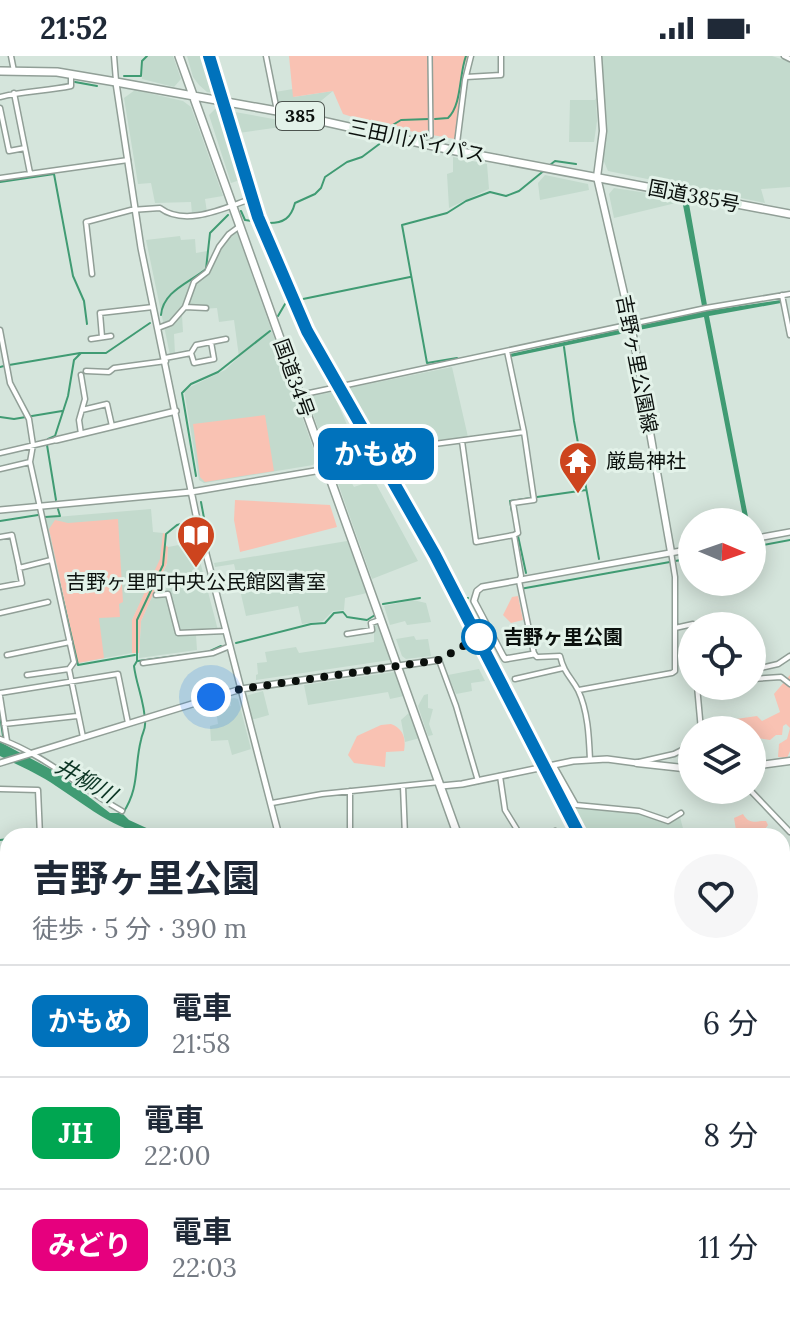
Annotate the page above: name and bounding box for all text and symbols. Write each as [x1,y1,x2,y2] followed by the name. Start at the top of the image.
[40,9,108,47] text: 21:52
[276,102,324,130] road number: 385
[346,114,488,167] street label: 三田川バイパス
[646,174,742,217] street label: 国道385号
[612,293,663,435] street label: 吉野ヶ里公園線
[269,335,320,421] street label: 国道34号
[330,428,422,480] line badge: かもめ
[334,436,418,472] text: かもめ
[557,440,599,495] temple icon: 厳島神社
[606,448,686,473] place label: 厳島神社
[678,508,766,596] north arrow
[678,508,766,804] map controls
[175,514,217,569] library icon: 吉野ヶ里町中央公民館図書室
[66,569,326,594] place label: 吉野ヶ里町中央公民館図書室
[678,612,766,700] button: locate
[462,620,496,654] marker: 吉野ヶ里公園
[503,624,623,649] place label: 吉野ヶ里公園
[191,677,231,717] your location
[678,716,766,804] button: layers
[50,751,123,810] water label: 井柳川
[32,854,260,902] text: 吉野ヶ里公園
[674,854,758,938] button: heart
[32,912,247,945] text: 徒歩 · 5 分 · 390 m
[172,988,232,1026] text: 電車
[48,1003,132,1039] text: かもめ
[703,1004,758,1042] text: 6 分
[172,1027,231,1060] text: 21:58
[144,1100,204,1138] text: 電車
[58,1115,94,1151] text: JH
[703,1116,758,1154] text: 8 分
[144,1139,211,1172] text: 22:00
[172,1212,232,1250] text: 電車
[48,1227,132,1263] text: みどり
[698,1228,758,1266] text: 11 分
[172,1251,237,1284] text: 22:03

